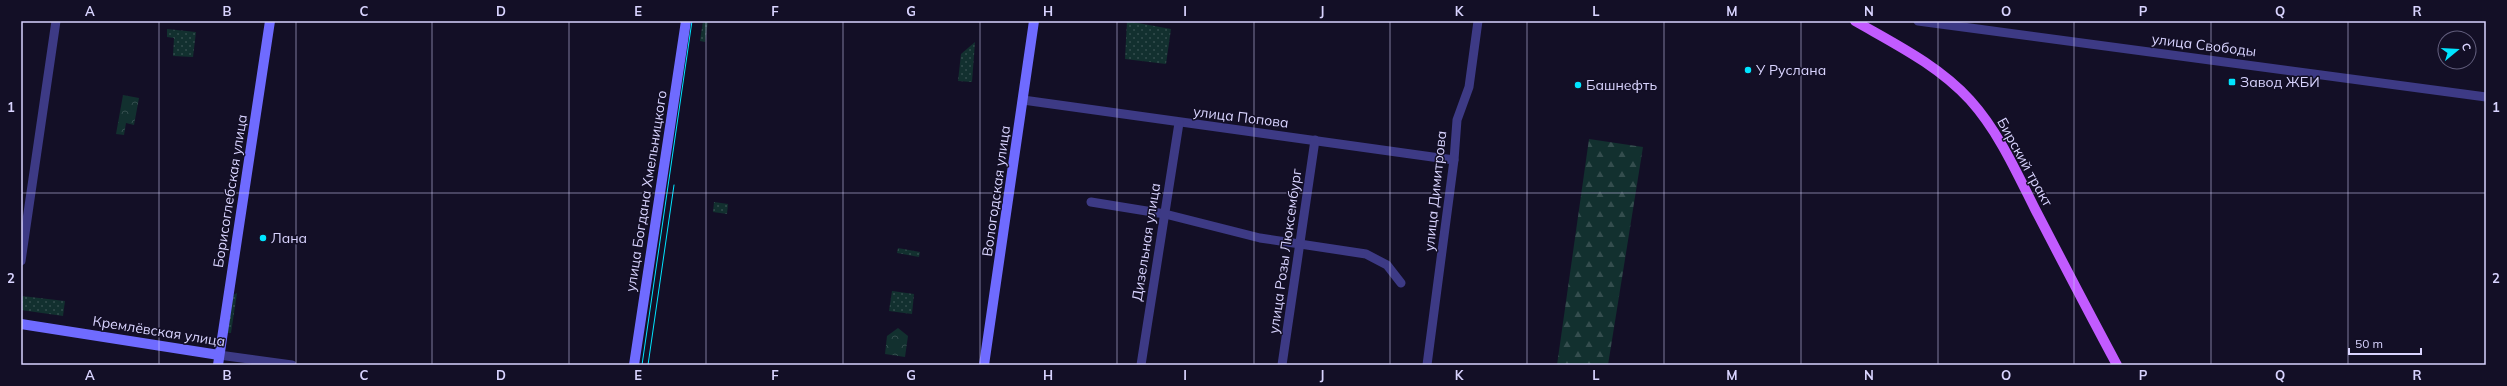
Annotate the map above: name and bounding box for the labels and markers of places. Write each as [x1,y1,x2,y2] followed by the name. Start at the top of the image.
[1755,61,1826,79] place label: У Руслана
[1743,65,1753,75] marker: У Руслана
[2240,73,2320,91] place label: Завод ЖБИ
[1586,76,1657,94] place label: Башнефть
[2227,77,2237,87] marker: Завод ЖБИ
[1573,80,1583,90] marker: Башнефть
[271,229,307,247] place label: Лана
[258,233,268,243] marker: Лана

